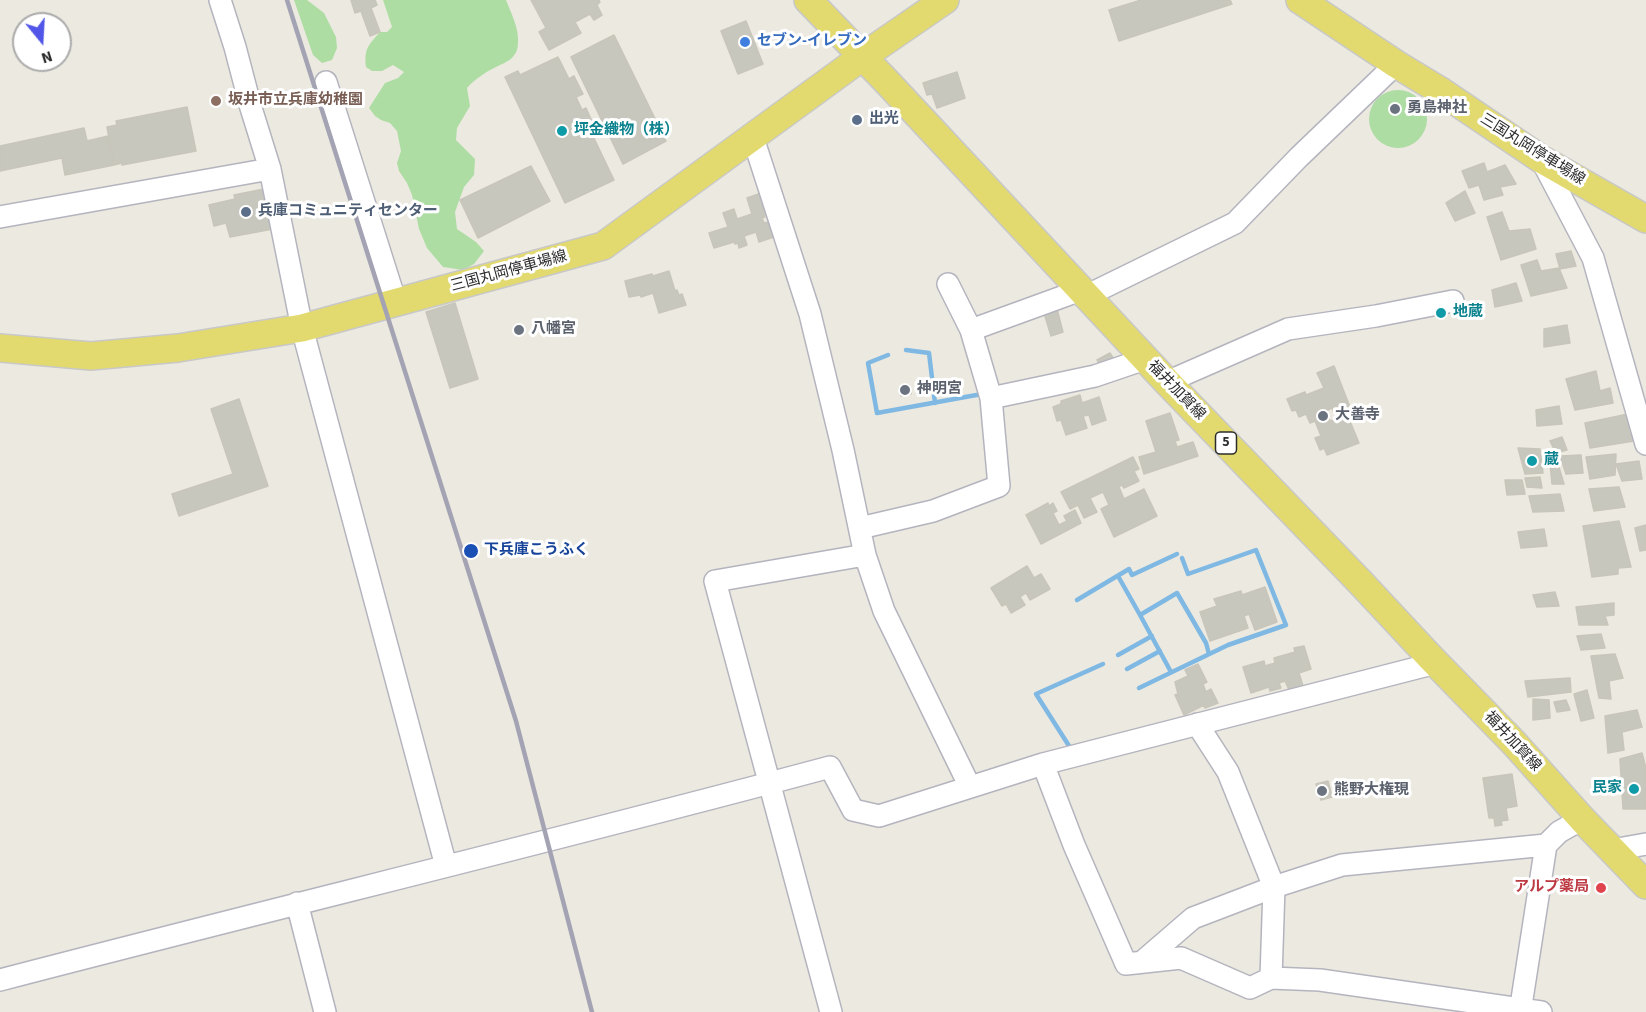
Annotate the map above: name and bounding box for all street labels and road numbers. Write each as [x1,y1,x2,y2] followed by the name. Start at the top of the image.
[1476,111,1588,189] street label: 三国丸岡停車場線
[449,248,569,296] street label: 三国丸岡停車場線
[1143,358,1209,424] street label: 福井加賀線
[1216,432,1236,454] road number: 5
[1480,708,1544,776] street label: 福井加賀線

